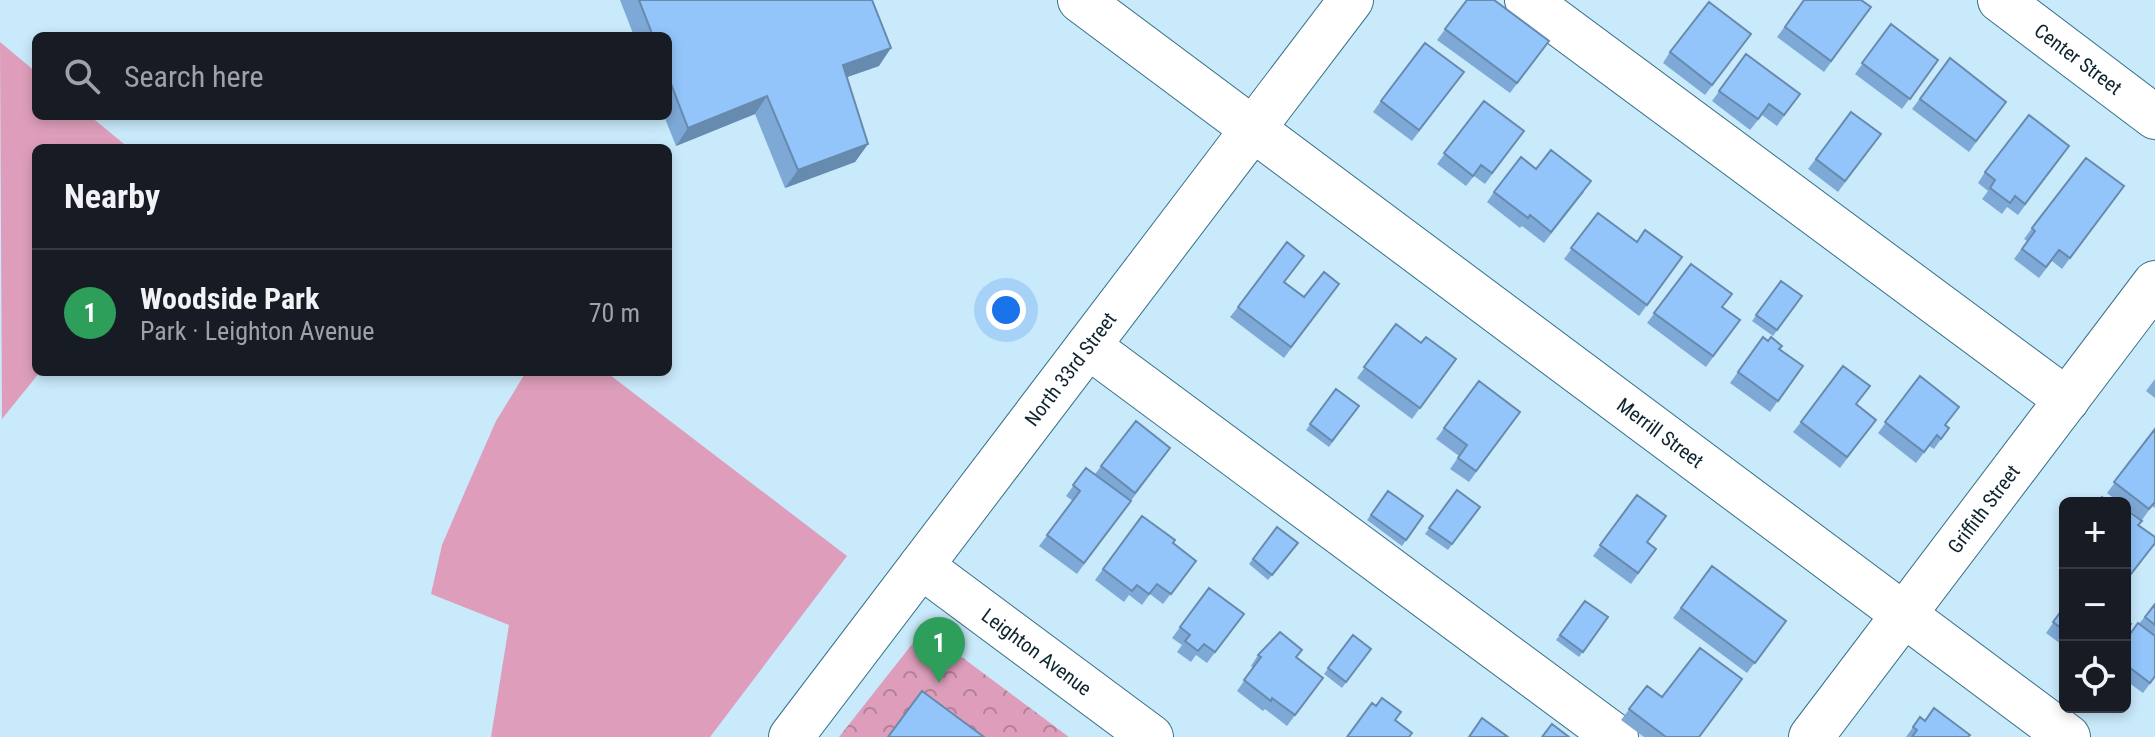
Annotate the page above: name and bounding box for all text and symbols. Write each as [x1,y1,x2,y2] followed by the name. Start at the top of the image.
[2030,18,2127,100] street label: Center Street
[32,32,672,120] search box
[60,54,104,98] icon: search
[124,59,264,94] text: Search here
[64,176,160,216] text: Nearby
[140,281,319,316] text: Woodside Park
[986,290,1026,330] your location
[83,298,97,328] text: 1
[589,298,640,328] text: 70 m
[1020,308,1121,431] street label: North 33rd Street
[140,316,374,346] text: Park · Leighton Avenue
[1612,393,1708,473] street label: Merrill Street
[1943,460,2025,558] street label: Griffith Street
[2059,497,2131,713] map controls
[2059,497,2131,569] button: +
[2059,569,2131,641] button: −
[977,603,1096,701] street label: Leighton Avenue
[913,617,965,683] pin: 1
[2059,641,2131,713] button: locate

